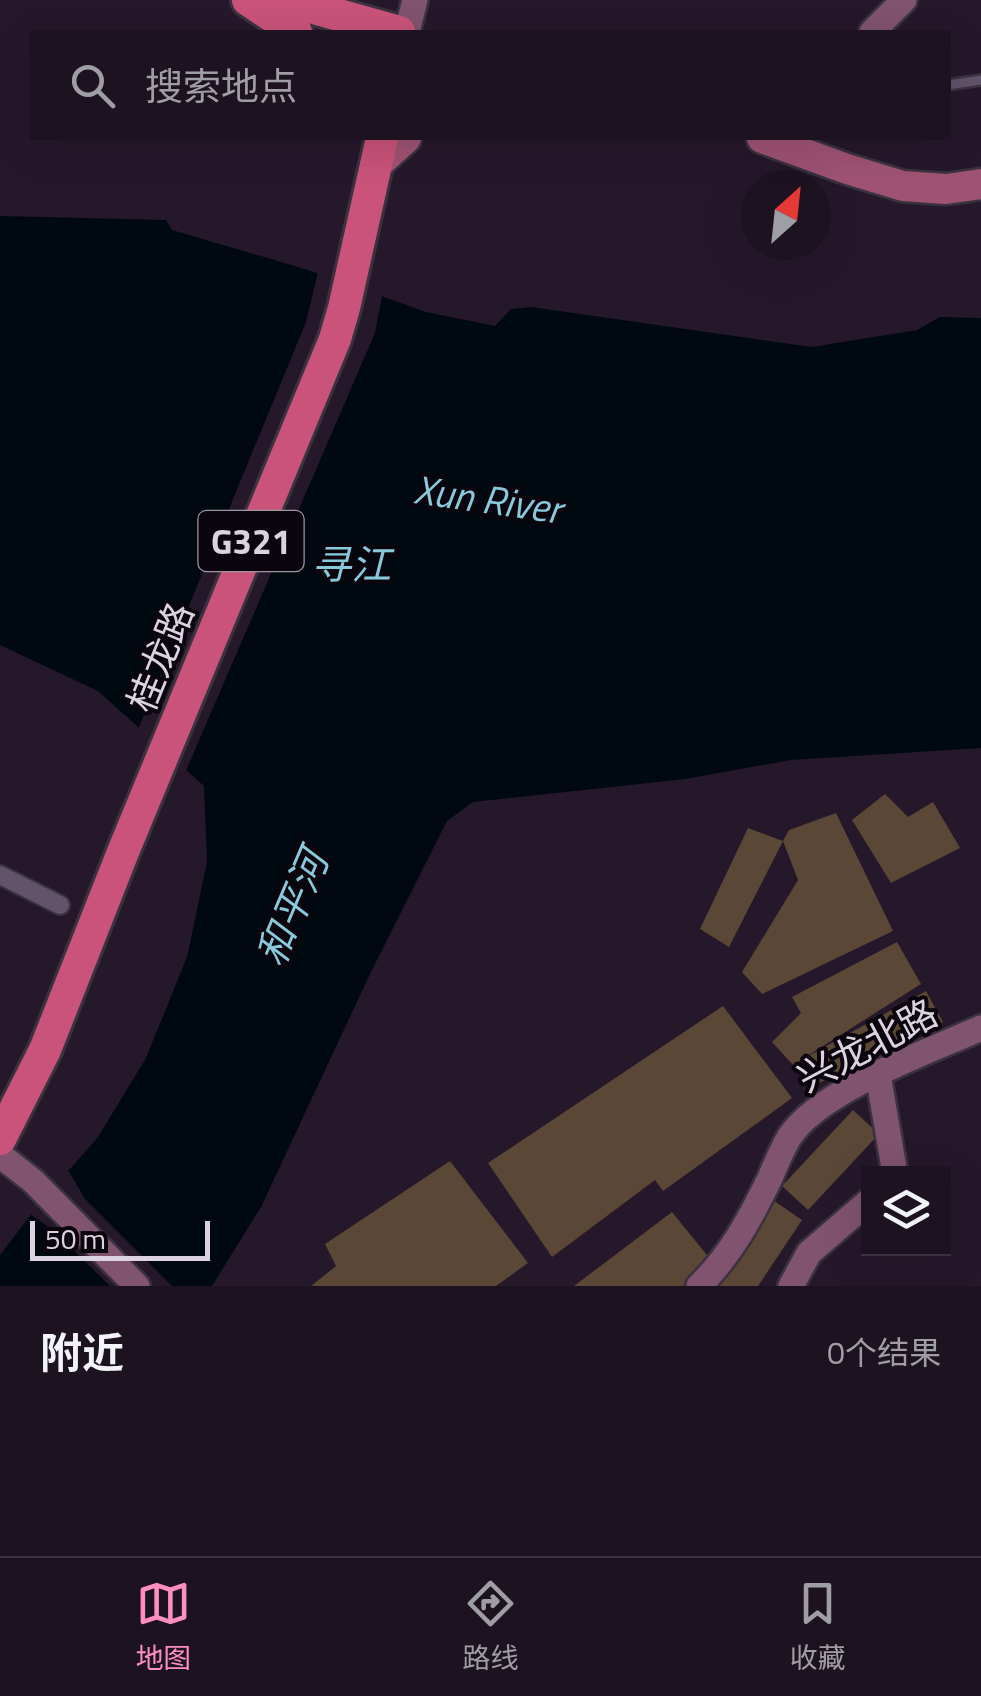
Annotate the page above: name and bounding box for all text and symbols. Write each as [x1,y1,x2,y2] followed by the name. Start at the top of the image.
[30,30,951,140] search box
[145,57,297,115] text: 搜索地点
[65,58,120,113] icon: search
[741,170,831,260] north arrow
[410,458,570,540] water label: Xun River
[198,511,304,571] road number: G321
[311,534,395,595] water label: 寻江
[112,593,208,721] street label: 桂龙路
[240,834,346,975] water label: 和平河
[786,984,948,1106] street label: 兴龙北路
[861,1166,951,1256] map controls
[861,1166,951,1256] button: layers
[30,1216,210,1260] scale bar
[45,1217,106,1260] text: 50 m
[40,1320,124,1384] text: 附近
[827,1328,941,1376] text: 0个结果
[135,1576,192,1679] tab: 地图
[462,1576,519,1679] tab: 路线
[789,1576,846,1679] tab: 收藏

